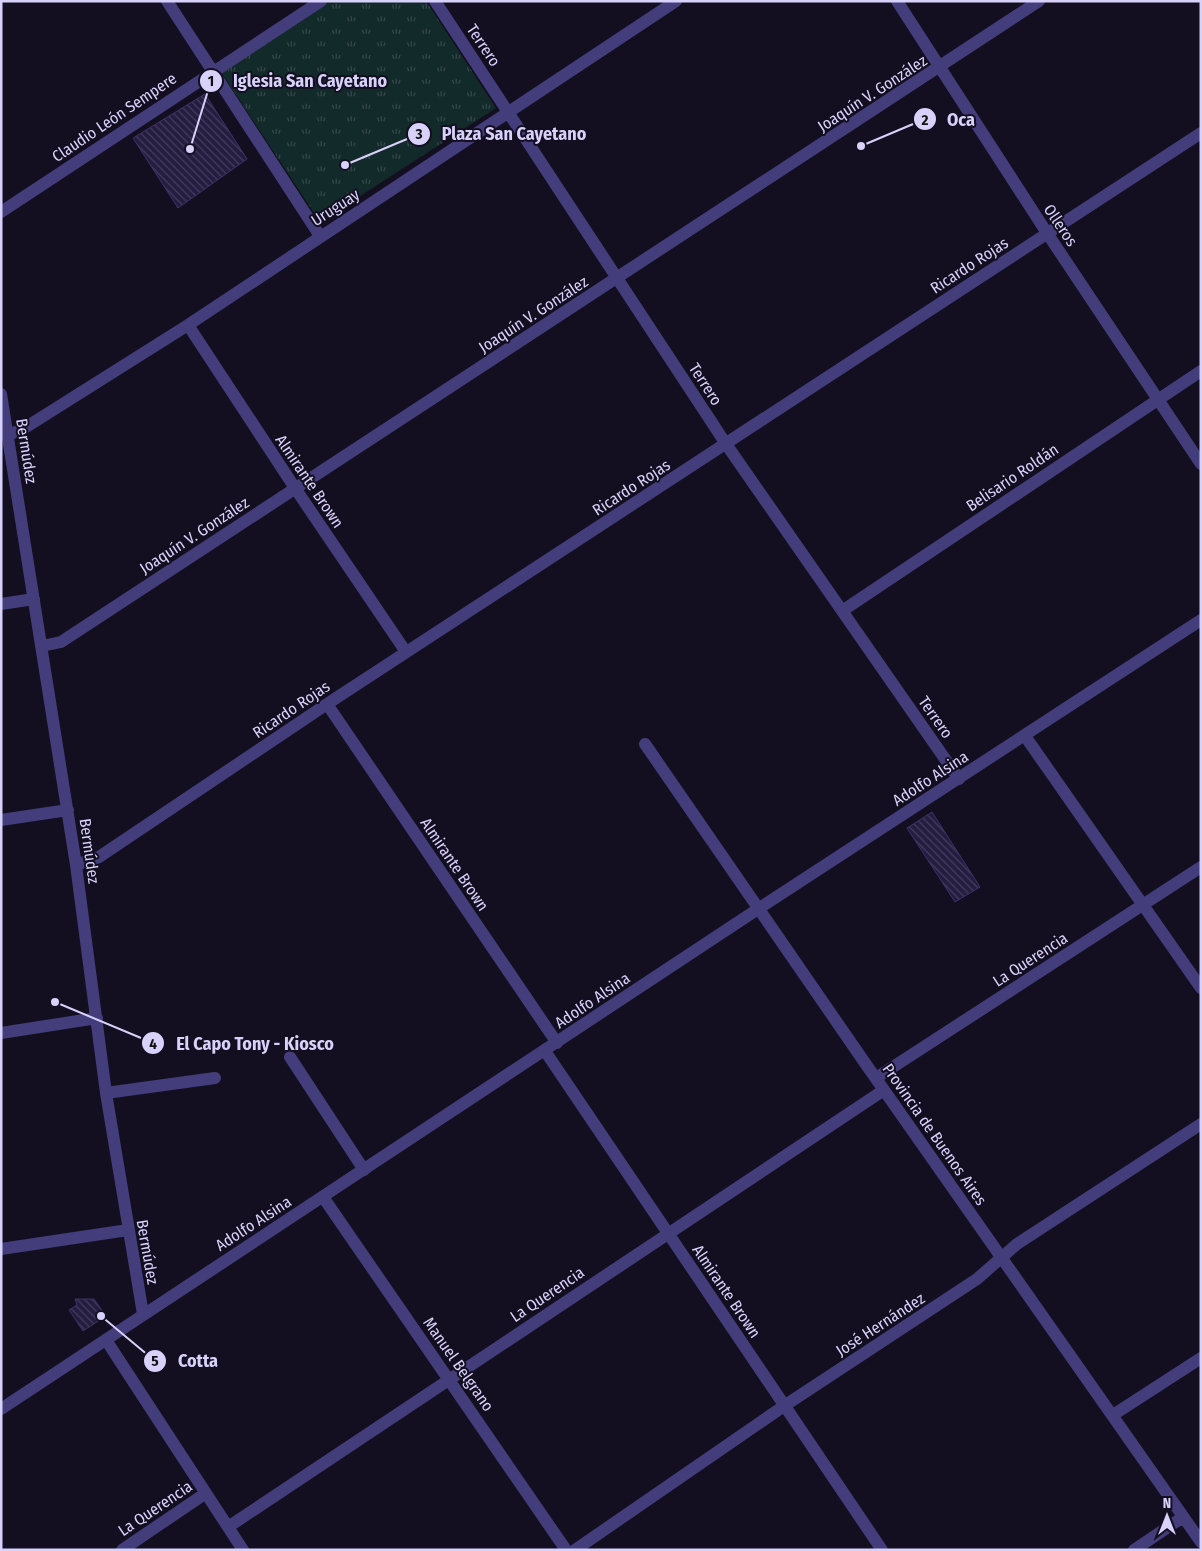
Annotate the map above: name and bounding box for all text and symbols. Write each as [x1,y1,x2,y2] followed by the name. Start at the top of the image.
[463,21,504,70] street label: Terrero
[814,51,930,136] street label: Joaquín V. González
[198,64,397,97] callout: Iglesia San Cayetano
[48,69,180,166] street label: Claudio León Sempere
[233,70,387,92] text: Iglesia San Cayetano
[208,72,214,90] text: 1
[912,103,985,136] callout: Oca
[947,109,975,131] text: Oca
[921,111,929,129] text: 2
[406,117,596,150] callout: Plaza San Cayetano
[442,123,587,145] text: Plaza San Cayetano
[414,125,423,143] text: 3
[308,184,364,230] street label: Uruguay
[1040,201,1082,250] street label: Olleros
[927,233,1012,298] street label: Ricardo Rojas
[475,272,591,357] street label: Joaquín V. González
[685,360,726,409] street label: Terrero
[12,417,41,485] street label: Bermúdez
[271,431,348,531] street label: Almirante Brown
[963,440,1062,515] street label: Belisario Roldán
[589,455,674,520] street label: Ricardo Rojas
[136,493,252,578] street label: Joaquín V. González
[249,677,333,742] street label: Ricardo Rojas
[914,693,957,742] street label: Terrero
[889,747,972,810] street label: Adolfo Alsina
[416,814,493,914] street label: Almirante Brown
[76,817,103,885] street label: Bermúdez
[989,928,1071,991] street label: La Querencia
[551,968,634,1032] street label: Adolfo Alsina
[141,1027,344,1060] callout: El Capo Tony - Kiosco
[176,1033,334,1055] text: El Capo Tony - Kiosco
[149,1035,157,1053] text: 4
[878,1060,991,1209] street label: Provincia de Buenos Aires
[212,1192,295,1255] street label: Adolfo Alsina
[132,1218,163,1286] street label: Bermúdez
[688,1241,765,1341] street label: Almirante Brown
[507,1263,588,1326] street label: La Querencia
[832,1289,928,1360] street label: José Hernández
[419,1314,498,1415] street label: Manuel Belgrano
[143,1344,228,1377] callout: Cotta
[178,1350,218,1372] text: Cotta
[151,1352,159,1370] text: 5
[115,1477,196,1540] street label: La Querencia
[1142,1491,1192,1541] north arrow
[1163,1495,1171,1512] text: N

